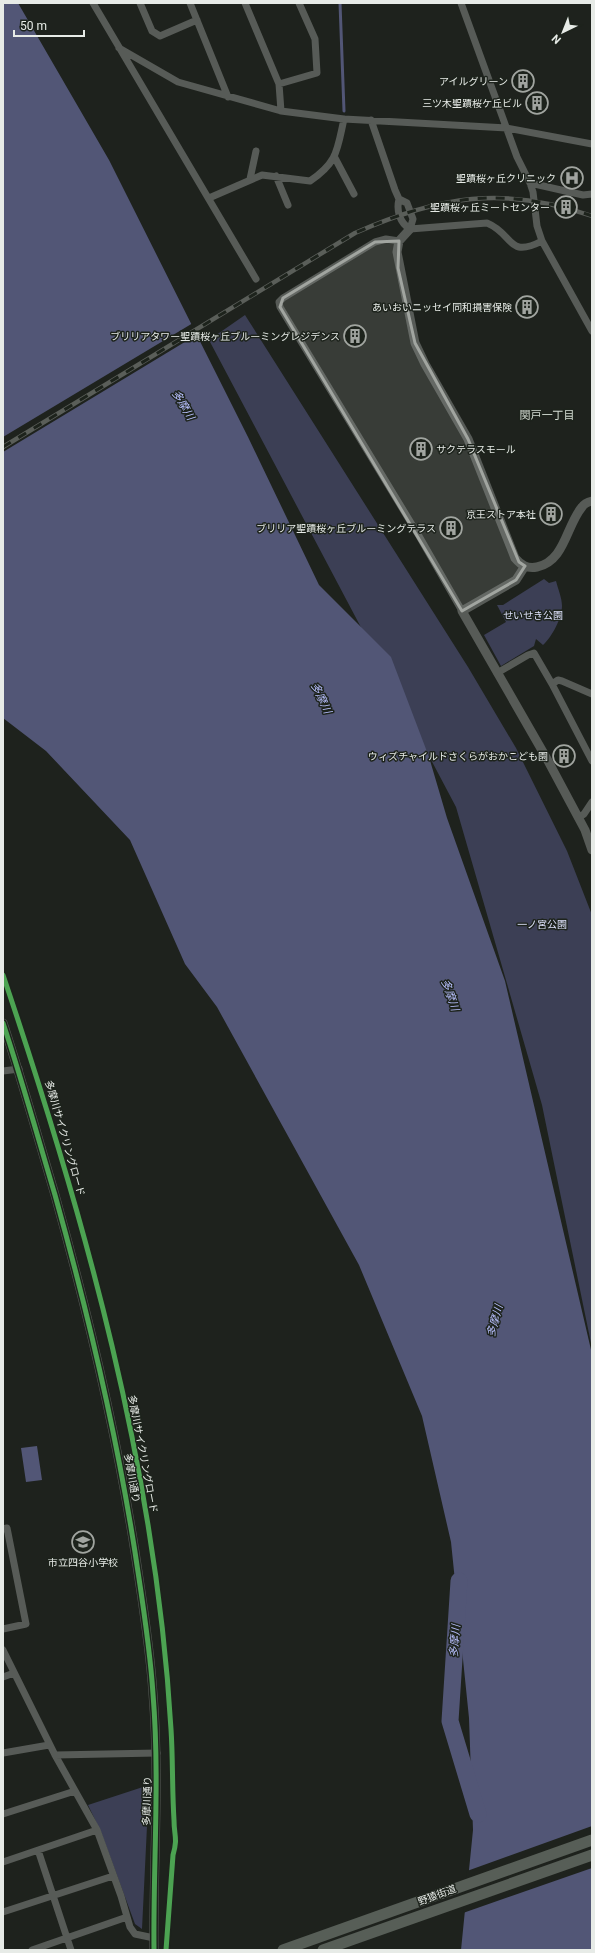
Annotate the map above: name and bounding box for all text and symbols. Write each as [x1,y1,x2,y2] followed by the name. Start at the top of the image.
[14,12,84,38] scale bar
[543,12,583,52] north arrow
[20,19,47,33] text: 50 m
[549,31,564,46] text: N
[510,68,536,94] building icon: アイルグリーン
[439,76,508,87] place label: アイルグリーン
[524,90,550,116] building icon: 三ツ木聖蹟桜ケ丘ビル
[422,98,522,109] place label: 三ツ木聖蹟桜ケ丘ビル
[559,165,585,191] hospital icon: 聖蹟桜ヶ丘クリニック
[456,173,556,184] place label: 聖蹟桜ヶ丘クリニック
[553,194,579,220] building icon: 聖蹟桜ヶ丘ミートセンター
[430,202,550,213] place label: 聖蹟桜ヶ丘ミートセンター
[514,294,540,320] building icon: あいおいニッセイ同和損害保険
[372,302,512,313] place label: あいおいニッセイ同和損害保険
[342,323,368,349] building icon: ブリリアタワー聖蹟桜ヶ丘ブルーミングレジデンス
[110,331,340,342] place label: ブリリアタワー聖蹟桜ヶ丘ブルーミングレジデンス
[169,388,198,423] water label: 多摩川
[520,409,575,422] district label: 関戸一丁目
[408,436,434,462] building icon: サクテラスモール
[436,444,516,455] place label: サクテラスモール
[538,501,564,527] building icon: 京王ストア本社
[466,509,536,520] place label: 京王ストア本社
[438,515,464,541] building icon: ブリリア聖蹟桜ヶ丘ブルーミングテラス
[256,523,436,534] place label: ブリリア聖蹟桜ヶ丘ブルーミングテラス
[503,610,563,621] park label: せいせき公園
[308,680,334,717] water label: 多摩川
[551,743,577,769] building icon: ウィズチャイルドさくらがおかこども園
[368,751,548,762] place label: ウィズチャイルドさくらがおかこども園
[517,919,567,930] park label: 一ノ宮公園
[438,977,462,1014] water label: 多摩川
[43,1079,87,1197] street label: 多摩川サイクリングロード
[484,1302,506,1339] water label: 多摩川
[126,1394,160,1514] street label: 多摩川サイクリングロード
[122,1452,142,1504] street label: 多摩川通り
[70,1529,96,1555] school or university icon: 市立四谷小学校
[48,1557,118,1568] place label: 市立四谷小学校
[447,1623,463,1658] water label: 多摩川
[141,1776,153,1826] street label: 多摩川通り
[416,1883,458,1907] street label: 野猿街道

